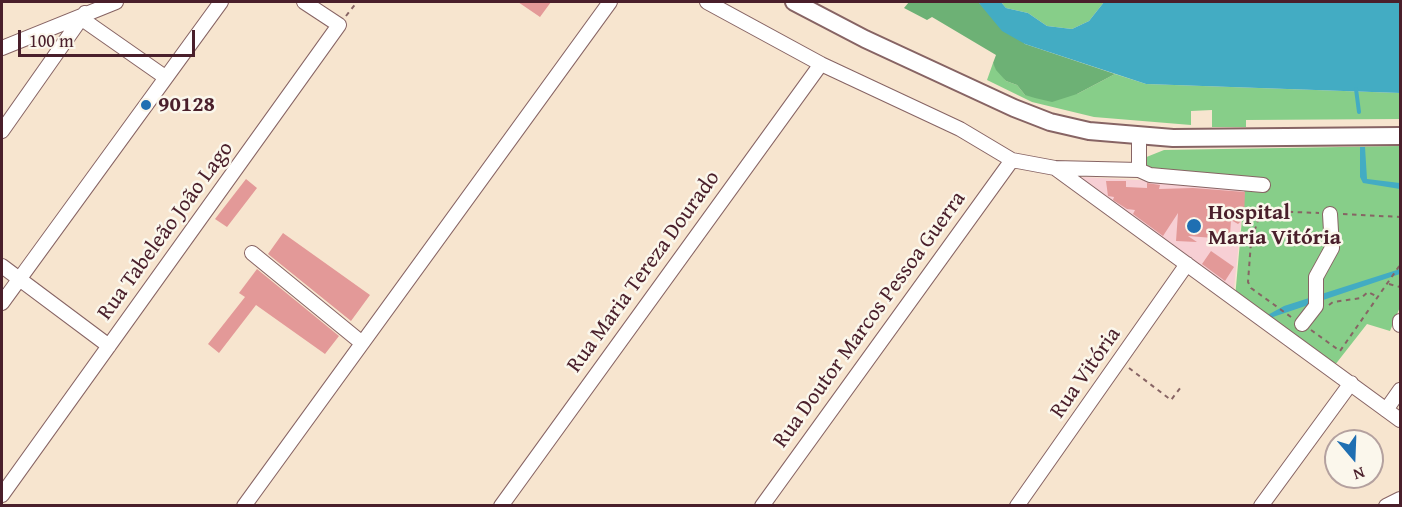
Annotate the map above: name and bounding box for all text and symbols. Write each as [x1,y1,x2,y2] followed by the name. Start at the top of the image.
[21,18,198,56] scale bar
[29,27,74,54] text: 100 m
[158,92,215,118] place label: 90128
[139,98,153,112] marker: 90128
[92,137,240,325] street label: Rua Tabeleão João Lago
[562,166,726,378] street label: Rua Maria Tereza Dourado
[768,187,972,453] street label: Rua Doutor Marcos Pessoa Guerra
[1208,200,1341,252] place label: Hospital Maria Vitória
[1185,217,1203,235] marker: Hospital Maria Vitória
[1045,322,1127,424] street label: Rua Vitória
[1324,429,1384,489] north arrow
[1350,461,1368,487] text: N

